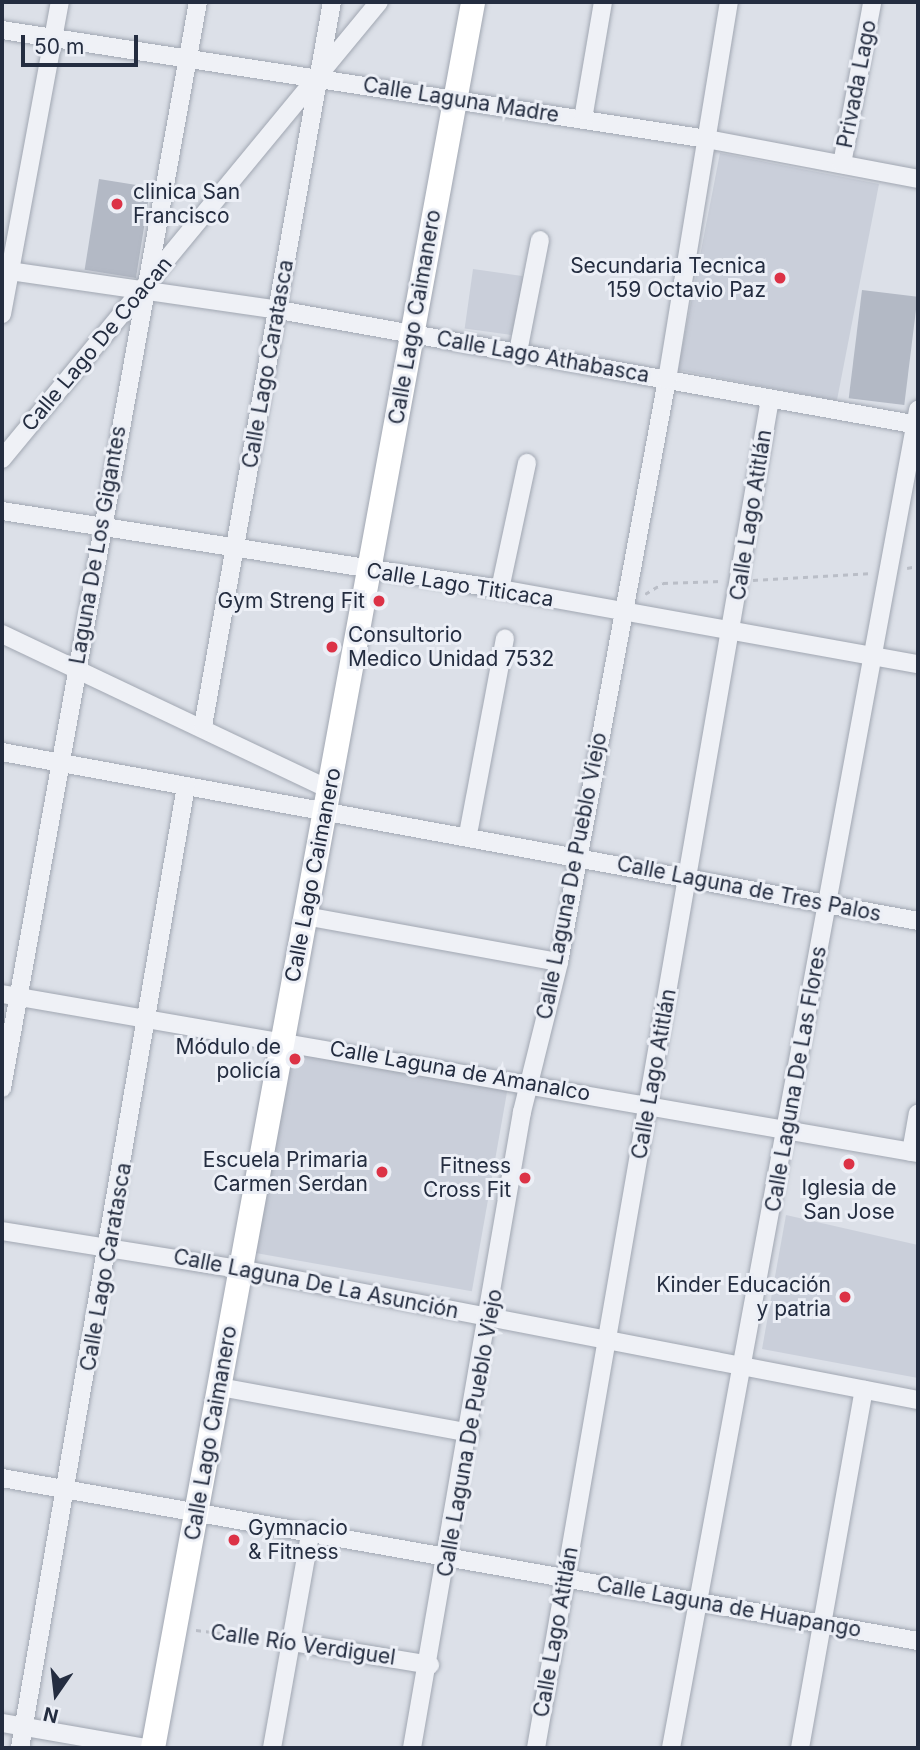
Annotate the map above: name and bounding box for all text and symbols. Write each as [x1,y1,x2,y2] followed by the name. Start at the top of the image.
[832,18,882,150] street label: Privada Lago
[24,21,142,65] scale bar
[34,34,84,59] text: 50 m
[361,72,561,128] street label: Calle Laguna Madre
[133,179,240,229] place label: clinica San Francisco
[107,194,127,214] marker: clinica San Francisco
[384,208,446,426] street label: Calle Lago Caimanero
[17,252,177,436] street label: Calle Lago De Coacan
[570,253,766,303] place label: Secundaria Tecnica 159 Octavio Paz
[237,258,299,470] street label: Calle Lago Caratasca
[772,270,788,286] marker: Secundaria Tecnica 159 Octavio Paz
[435,326,651,388] street label: Calle Lago Athabasca
[65,424,131,666] street label: Laguna De Los Gigantes
[725,428,777,602] street label: Calle Lago Atitlán
[365,558,555,612] street label: Calle Lago Titicaca
[218,588,365,614] place label: Gym Streng Fit
[371,593,387,609] marker: Gym Streng Fit
[348,622,554,672] place label: Consultorio Medico Unidad 7532
[322,637,342,657] marker: Consultorio Medico Unidad 7532
[532,730,612,1022] street label: Calle Laguna De Pueblo Viejo
[280,766,346,984] street label: Calle Lago Caimanero
[615,851,883,927] street label: Calle Laguna de Tres Palos
[760,944,832,1214] street label: Calle Laguna De Las Flores
[627,987,681,1161] street label: Calle Lago Atitlán
[175,1034,281,1084] place label: Módulo de policía
[328,1036,592,1106] street label: Calle Laguna de Amanalco
[287,1051,303,1067] marker: Módulo de policía
[203,1147,368,1197] place label: Escuela Primaria Carmen Serdan
[423,1153,511,1203] place label: Fitness Cross Fit
[841,1156,857,1172] marker: Iglesia de San Jose
[75,1161,137,1373] street label: Calle Lago Caratasca
[374,1164,390,1180] marker: Escuela Primaria Carmen Serdan
[517,1170,533,1186] marker: Fitness Cross Fit
[802,1175,896,1225] place label: Iglesia de San Jose
[171,1244,461,1324] street label: Calle Laguna De La Asunción
[656,1272,831,1322] place label: Kinder Educación y patria
[432,1287,508,1579] street label: Calle Laguna De Pueblo Viejo
[837,1289,853,1305] marker: Kinder Educación y patria
[180,1324,242,1542] street label: Calle Lago Caimanero
[248,1515,348,1565] place label: Gymnacio & Fitness
[226,1532,242,1548] marker: Gymnacio & Fitness
[529,1545,583,1719] street label: Calle Lago Atitlán
[595,1571,863,1643] street label: Calle Laguna de Huapango
[209,1620,397,1670] street label: Calle Río Verdiguel
[21,1659,91,1729] north arrow
[41,1702,61,1728] text: N

